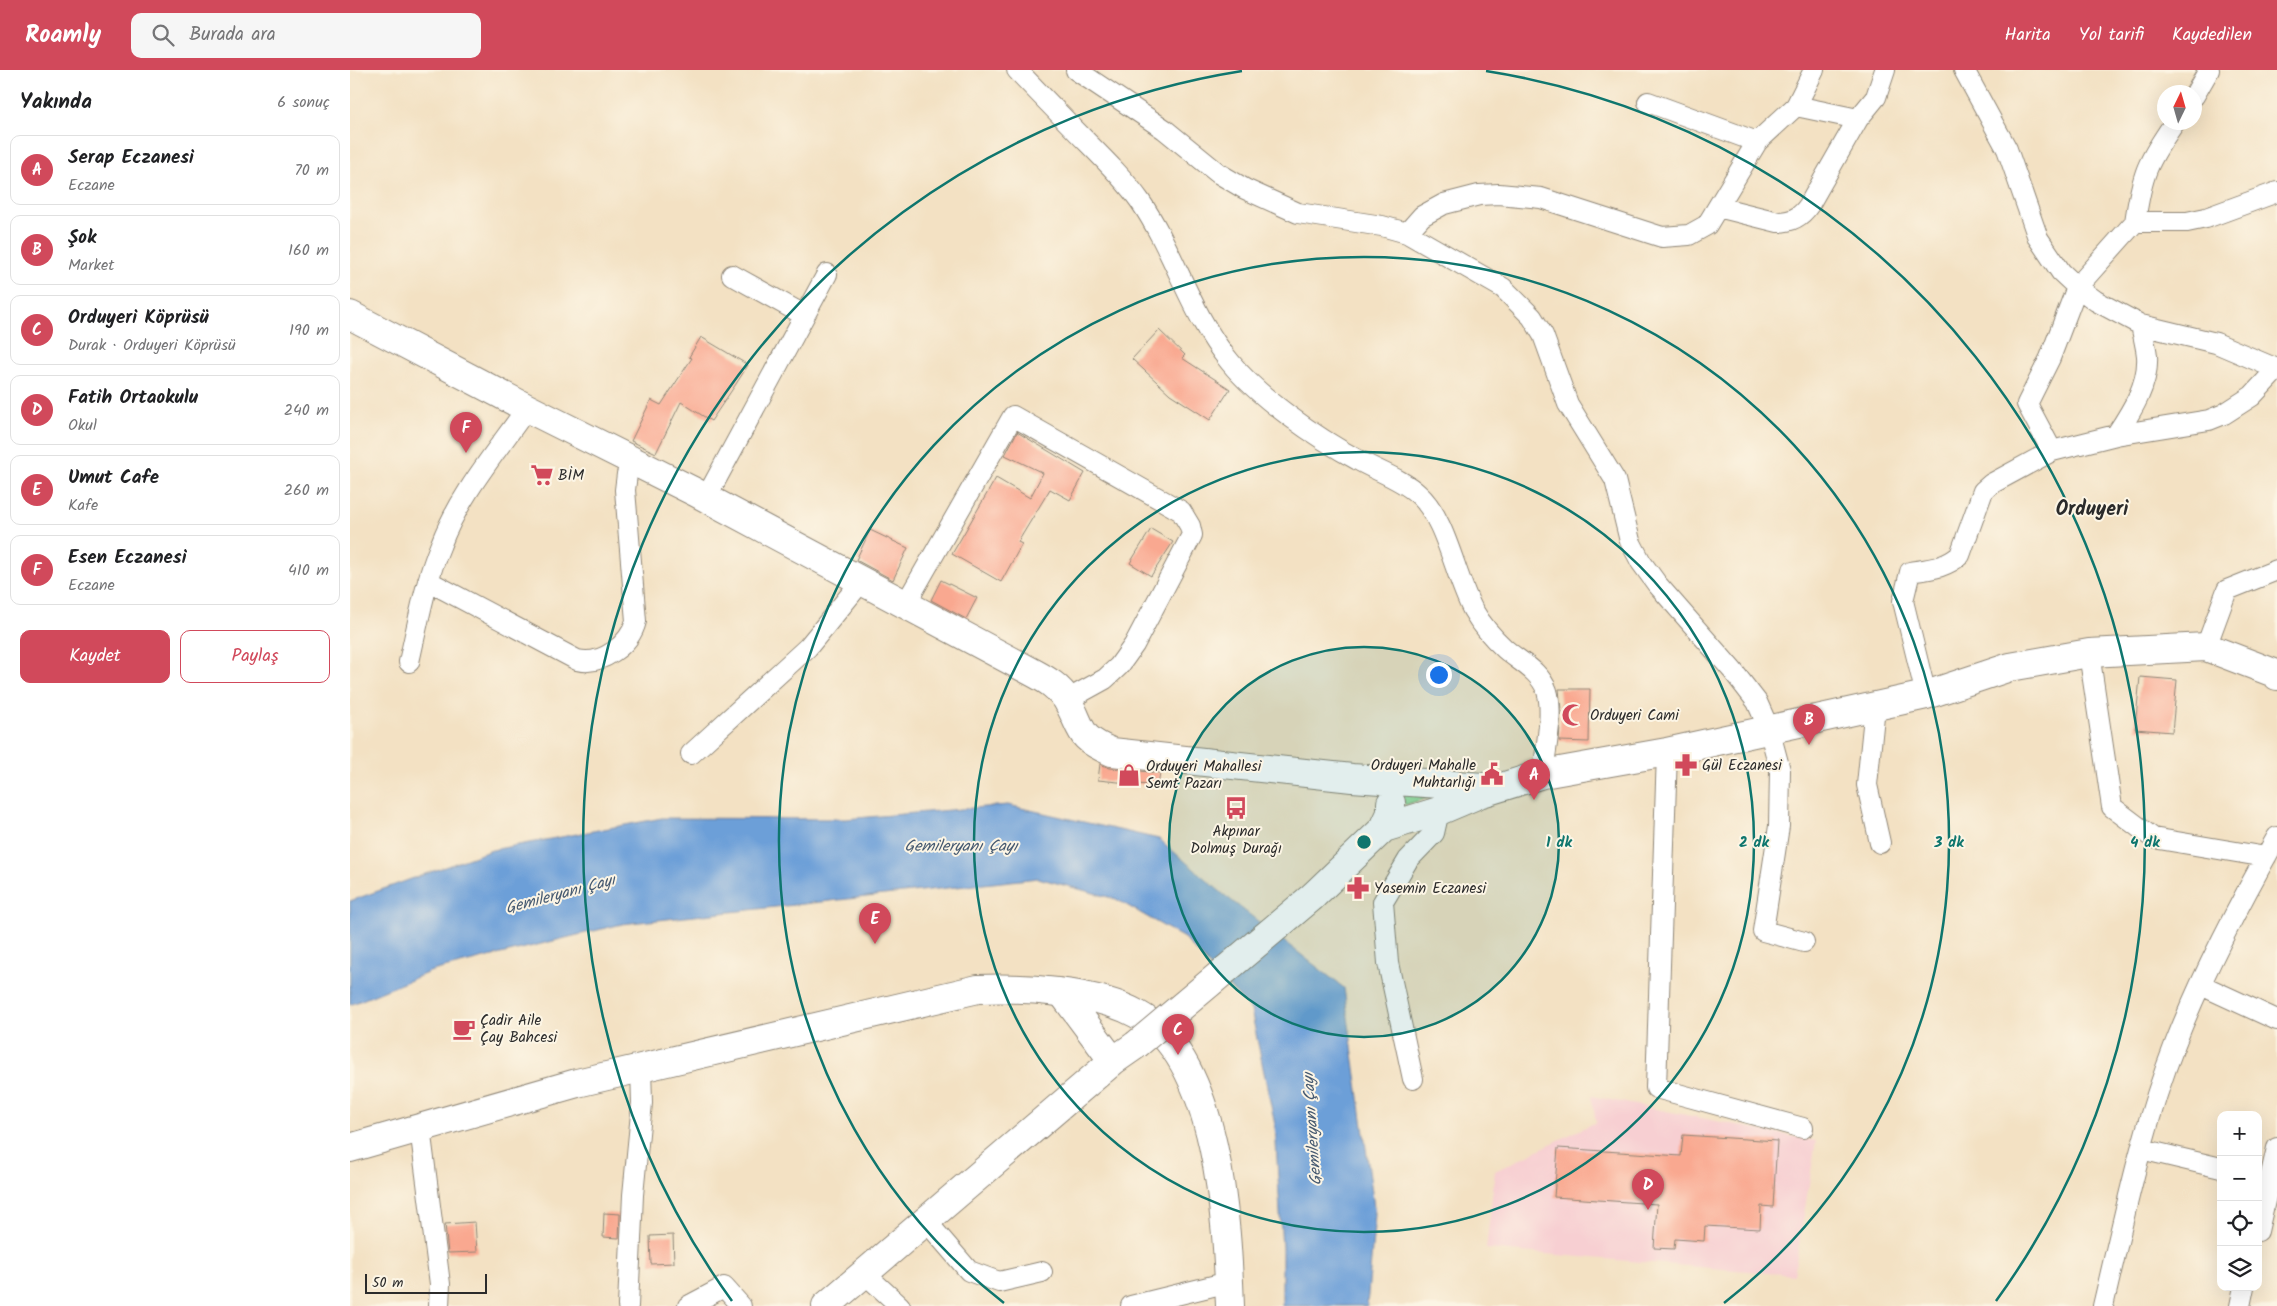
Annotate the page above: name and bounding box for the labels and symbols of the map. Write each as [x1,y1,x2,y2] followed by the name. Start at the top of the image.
[2157,85,2202,130] north arrow
[450,412,482,453] pin: F
[529,462,555,488] supermarket icon: BİM
[558,464,584,488] place label: BİM
[2056,494,2129,526] district label: Orduyeri
[1426,662,1452,688] your location
[1560,702,1586,728] mosque icon: Orduyeri Cami
[1590,704,1680,728] place label: Orduyeri Cami
[1793,704,1825,745] pin: B
[1673,752,1699,778] pharmacy icon: Gül Eczanesi
[1371,754,1476,795] place label: Orduyeri Mahalle Muhtarlığı
[1702,754,1783,778] place label: Gül Eczanesi
[1146,755,1263,796] place label: Orduyeri Mahallesi Semt Pazarı
[1518,759,1550,800] pin: A
[1479,761,1505,787] public building icon: Orduyeri Mahalle Muhtarlığı
[1116,762,1142,788] shop icon: Orduyeri Mahallesi Semt Pazarı
[1223,795,1249,821] bus stop icon: Akpınar Dolmuş Durağı
[1190,820,1282,861] place label: Akpınar Dolmuş Durağı
[1546,831,1572,855] text: 1 dk
[1739,831,1770,855] text: 2 dk
[1933,831,1964,855] text: 3 dk
[2130,831,2160,855] text: 4 dk
[1355,833,1373,851] centre of rings
[905,834,1019,859] water label: Gemileryanı Çayı
[503,867,620,921] water label: Gemileryanı Çayı
[1345,875,1371,901] pharmacy icon: Yasemin Eczanesi
[1374,877,1488,901] place label: Yasemin Eczanesi
[859,903,891,944] pin: E
[480,1009,559,1050] place label: Çadir Aile Çay Bahcesi
[1162,1014,1194,1055] pin: C
[451,1016,477,1042] cafe icon: Çadir Aile Çay Bahcesi
[1296,1070,1329,1186] water label: Gemileryanı Çayı
[1632,1169,1664,1210] pin: D
[365,1271,488,1294] scale bar

